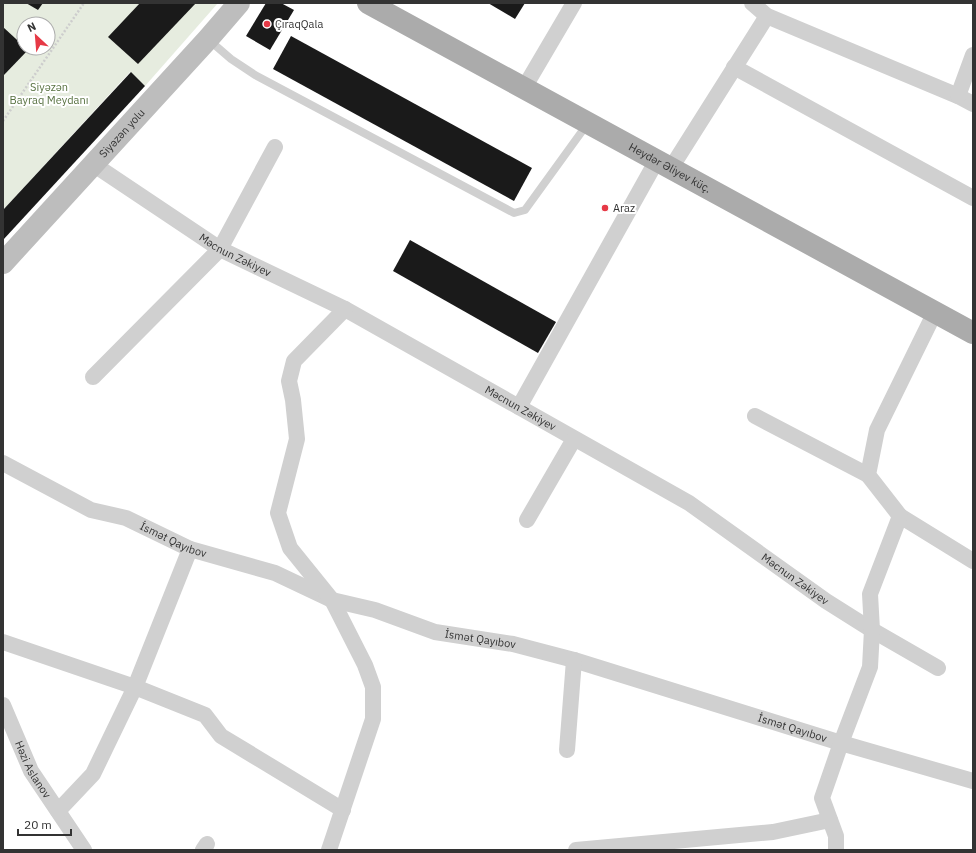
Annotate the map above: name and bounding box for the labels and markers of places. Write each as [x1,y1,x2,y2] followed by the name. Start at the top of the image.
[275,17,323,31] place label: ÇıraqQala
[262,19,272,29] marker: ÇıraqQala
[613,201,635,215] place label: Araz
[600,203,610,213] marker: Araz

